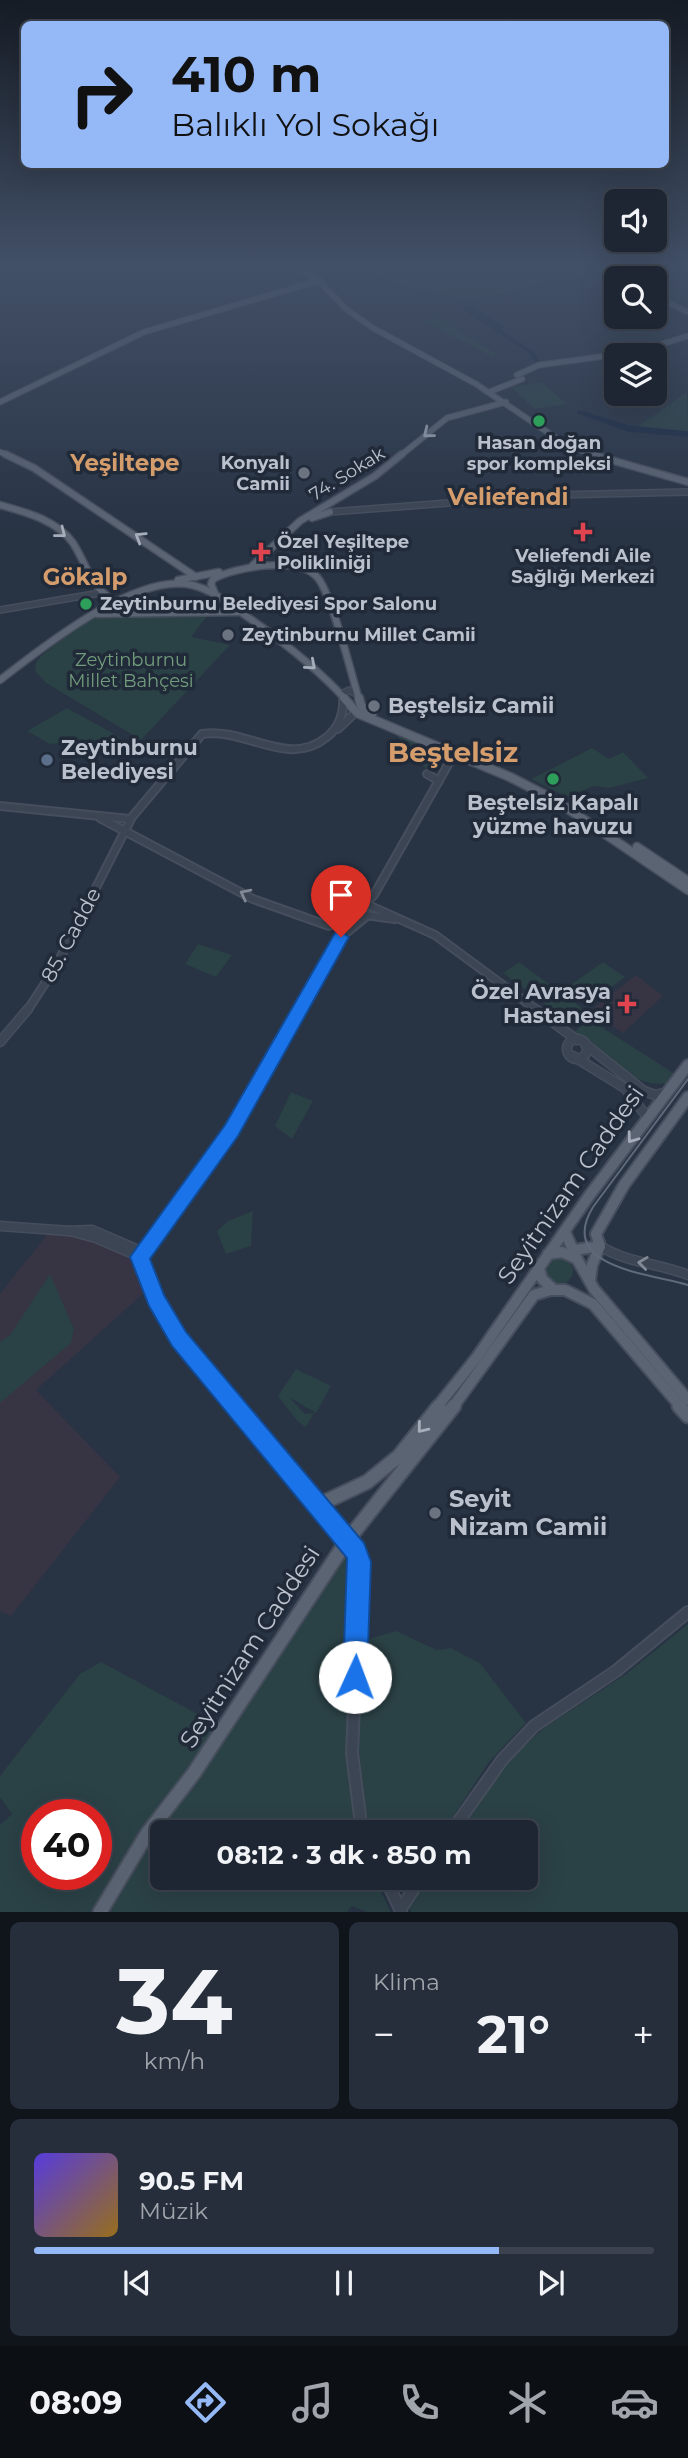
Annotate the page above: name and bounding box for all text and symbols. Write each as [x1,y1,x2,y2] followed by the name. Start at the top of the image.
[171,45,321,104] text: 410 m
[56,49,147,140] icon: right
[171,105,439,144] text: Balıklı Yol Sokağı
[604,189,667,406] map controls
[604,189,667,252] button: sound
[604,266,667,329] button: search
[604,343,667,406] button: layers
[531,413,547,429] marker: Hasan doğan spor kompleksi
[423,425,436,437] one-way arrow
[467,432,611,475] place label: Hasan doğan spor kompleksi
[305,442,389,506] street label: 74. Sokak
[69,449,180,477] district label: Yeşiltepe
[221,452,290,495] place label: Konyalı Camii
[296,465,312,481] marker: Konyalı Camii
[447,483,568,511] district label: Veliefendi
[573,522,593,542] marker: Veliefendi Aile Sağlığı Merkezi
[53,525,65,538] one-way arrow
[277,531,409,574] place label: Özel Yeşiltepe Polikliniği
[135,533,148,546] one-way arrow
[251,542,271,562] marker: Özel Yeşiltepe Polikliniği
[511,545,655,588] place label: Veliefendi Aile Sağlığı Merkezi
[43,563,127,591] district label: Gökalp
[100,593,437,615] place label: Zeytinburnu Belediyesi Spor Salonu
[78,596,94,612] marker: Zeytinburnu Belediyesi Spor Salonu
[242,624,476,646] place label: Zeytinburnu Millet Camii
[220,627,236,643] marker: Zeytinburnu Millet Camii
[68,649,194,692] park label: Zeytinburnu Millet Bahçesi
[303,657,316,669] one-way arrow
[388,693,554,718] place label: Beştelsiz Camii
[366,698,382,714] marker: Beştelsiz Camii
[61,735,198,784] place label: Zeytinburnu Belediyesi
[388,735,518,769] district label: Beştelsiz
[39,752,55,768] marker: Zeytinburnu Belediyesi
[545,771,561,787] marker: Beştelsiz Kapalı yüzme havuzu
[467,790,639,839] place label: Beştelsiz Kapalı yüzme havuzu
[311,865,371,937] pin
[322,876,360,914] icon: arrive
[35,883,106,986] street label: 85. Cadde
[239,889,252,903] one-way arrow
[471,978,611,1028] place label: Özel Avrasya Hastanesi
[617,994,637,1014] marker: Özel Avrasya Hastanesi
[491,1080,650,1289] street label: Seyitnizam Caddesi
[628,1130,641,1143] one-way arrow
[637,1256,649,1271] one-way arrow
[418,1420,430,1433] one-way arrow
[449,1484,607,1541] place label: Seyit Nizam Camii
[427,1505,443,1521] marker: Seyit Nizam Camii
[173,1540,326,1753] street label: Seyitnizam Caddesi
[318,1640,392,1714] position arrow
[21,1799,112,1890] speed limit sign: 40
[217,1839,471,1871] text: 08:12 · 3 dk · 850 m
[116,1946,233,2057] text: 34
[373,1968,440,1996] text: Klima
[477,2003,550,2066] text: 21°
[373,2011,395,2058] text: −
[632,2011,654,2058] text: +
[144,2047,205,2075] text: km/h
[139,2165,244,2197] text: 90.5 FM
[139,2197,208,2225] text: Müzik
[118,2264,156,2302] icon: previous
[325,2264,363,2302] icon: pause
[532,2264,570,2302] icon: next
[181,2378,230,2427] icon: directions
[288,2378,337,2427] icon: music
[395,2378,444,2427] icon: phone
[503,2378,552,2427] icon: climate
[610,2378,659,2427] icon: car
[29,2383,122,2422] text: 08:09

